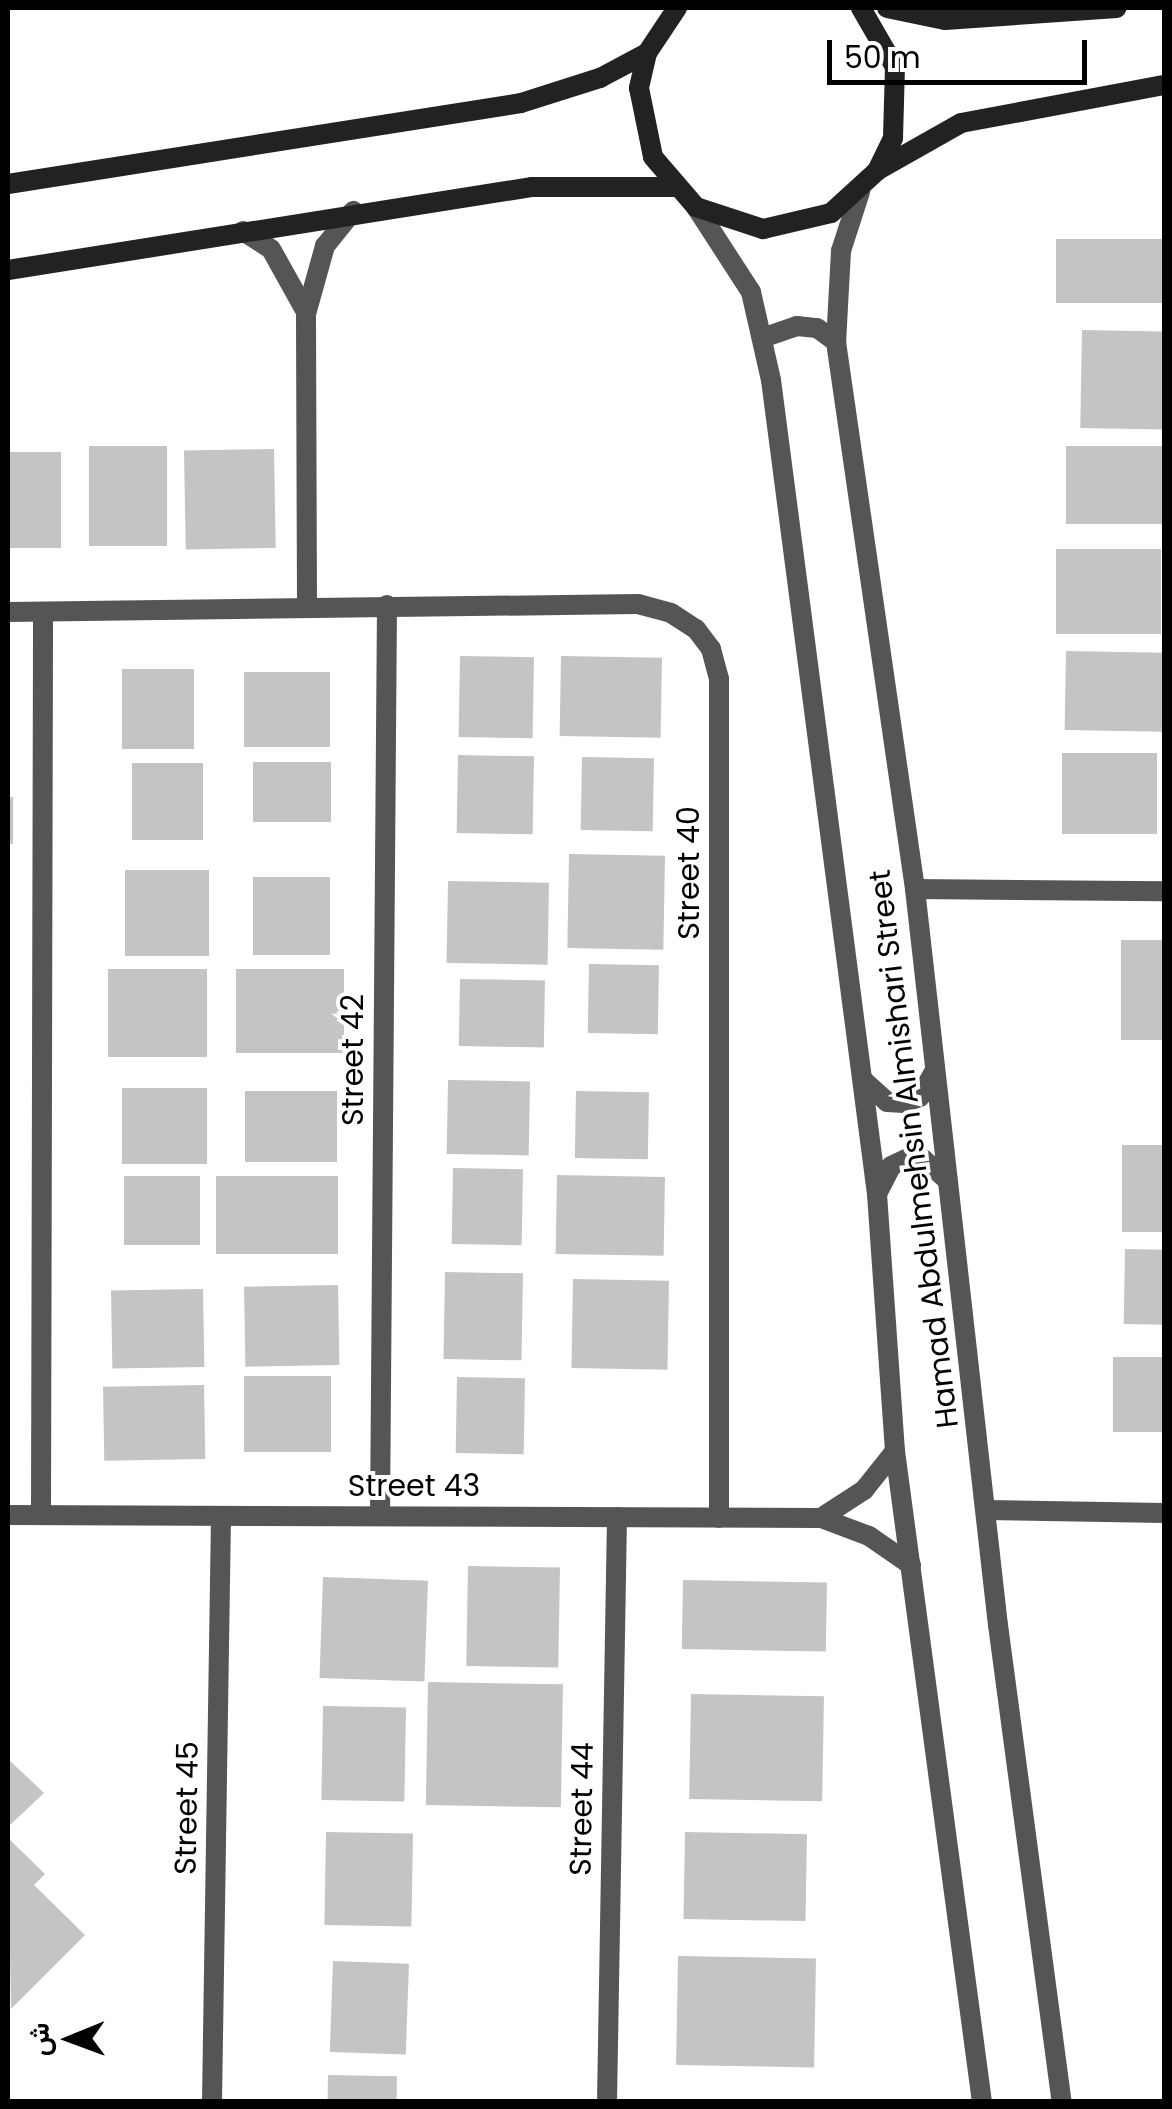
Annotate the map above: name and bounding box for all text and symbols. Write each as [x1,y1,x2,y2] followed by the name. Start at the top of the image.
[832,20,1092,82] scale bar
[844,36,921,79] text: 50 m
[671,806,707,940] street label: Street 40
[862,868,966,1430] street label: Hamad Abdulmehsin Almishari Street
[335,994,371,1126] street label: Street 42
[348,1468,480,1504] street label: Street 43
[168,1741,206,1875] street label: Street 45
[563,1742,601,1876] street label: Street 44
[20,1989,120,2089] north arrow
[20,2022,59,2057] text: ش

